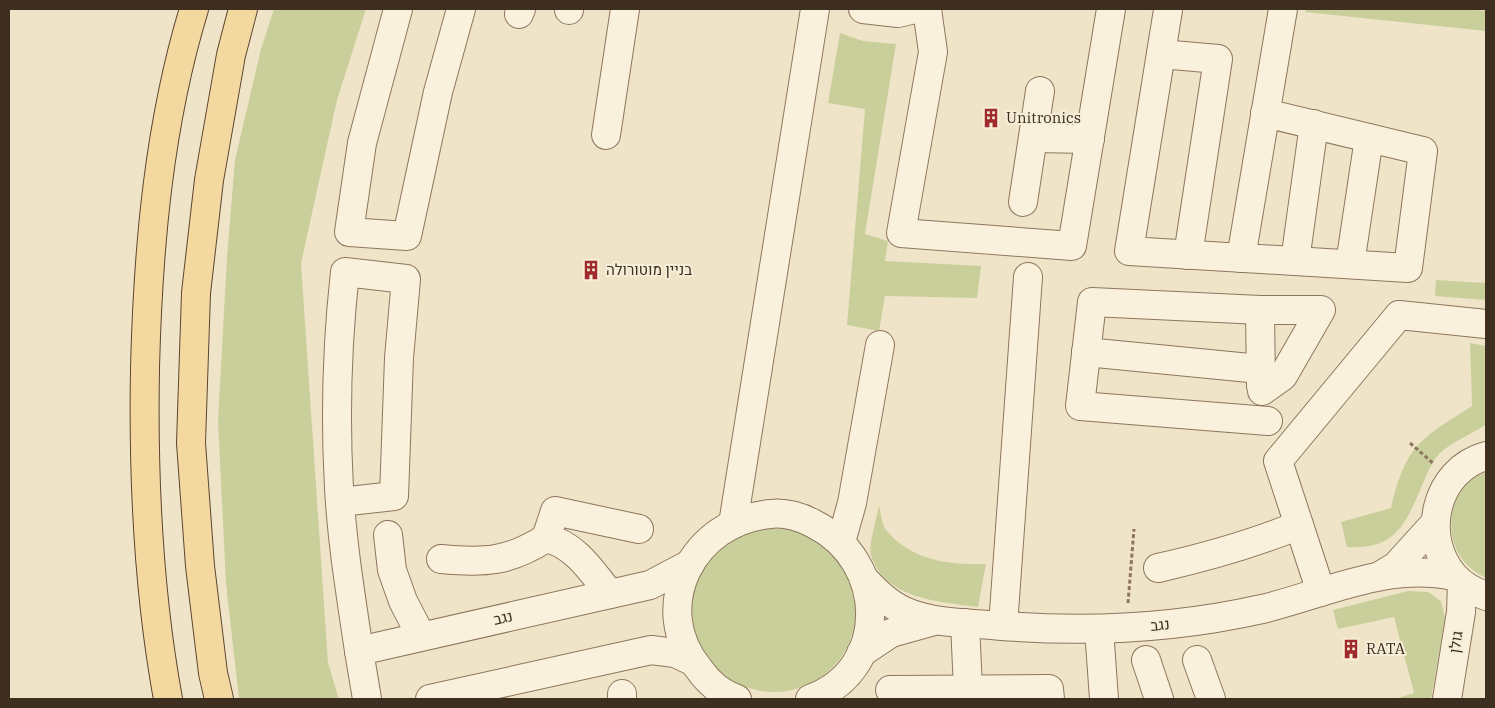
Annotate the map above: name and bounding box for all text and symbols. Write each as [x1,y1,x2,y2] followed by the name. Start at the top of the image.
[980,107,1002,129] building icon: Unitronics
[1006,108,1081,127] place label: Unitronics
[580,259,602,281] building icon: בניין מוטורולה
[606,260,692,279] place label: בניין מוטורולה
[491,606,514,629] street label: נגב
[1149,614,1170,635] street label: נגב
[1444,629,1467,654] street label: גולן
[1340,638,1362,660] building icon: RATA
[1366,639,1406,658] place label: RATA

